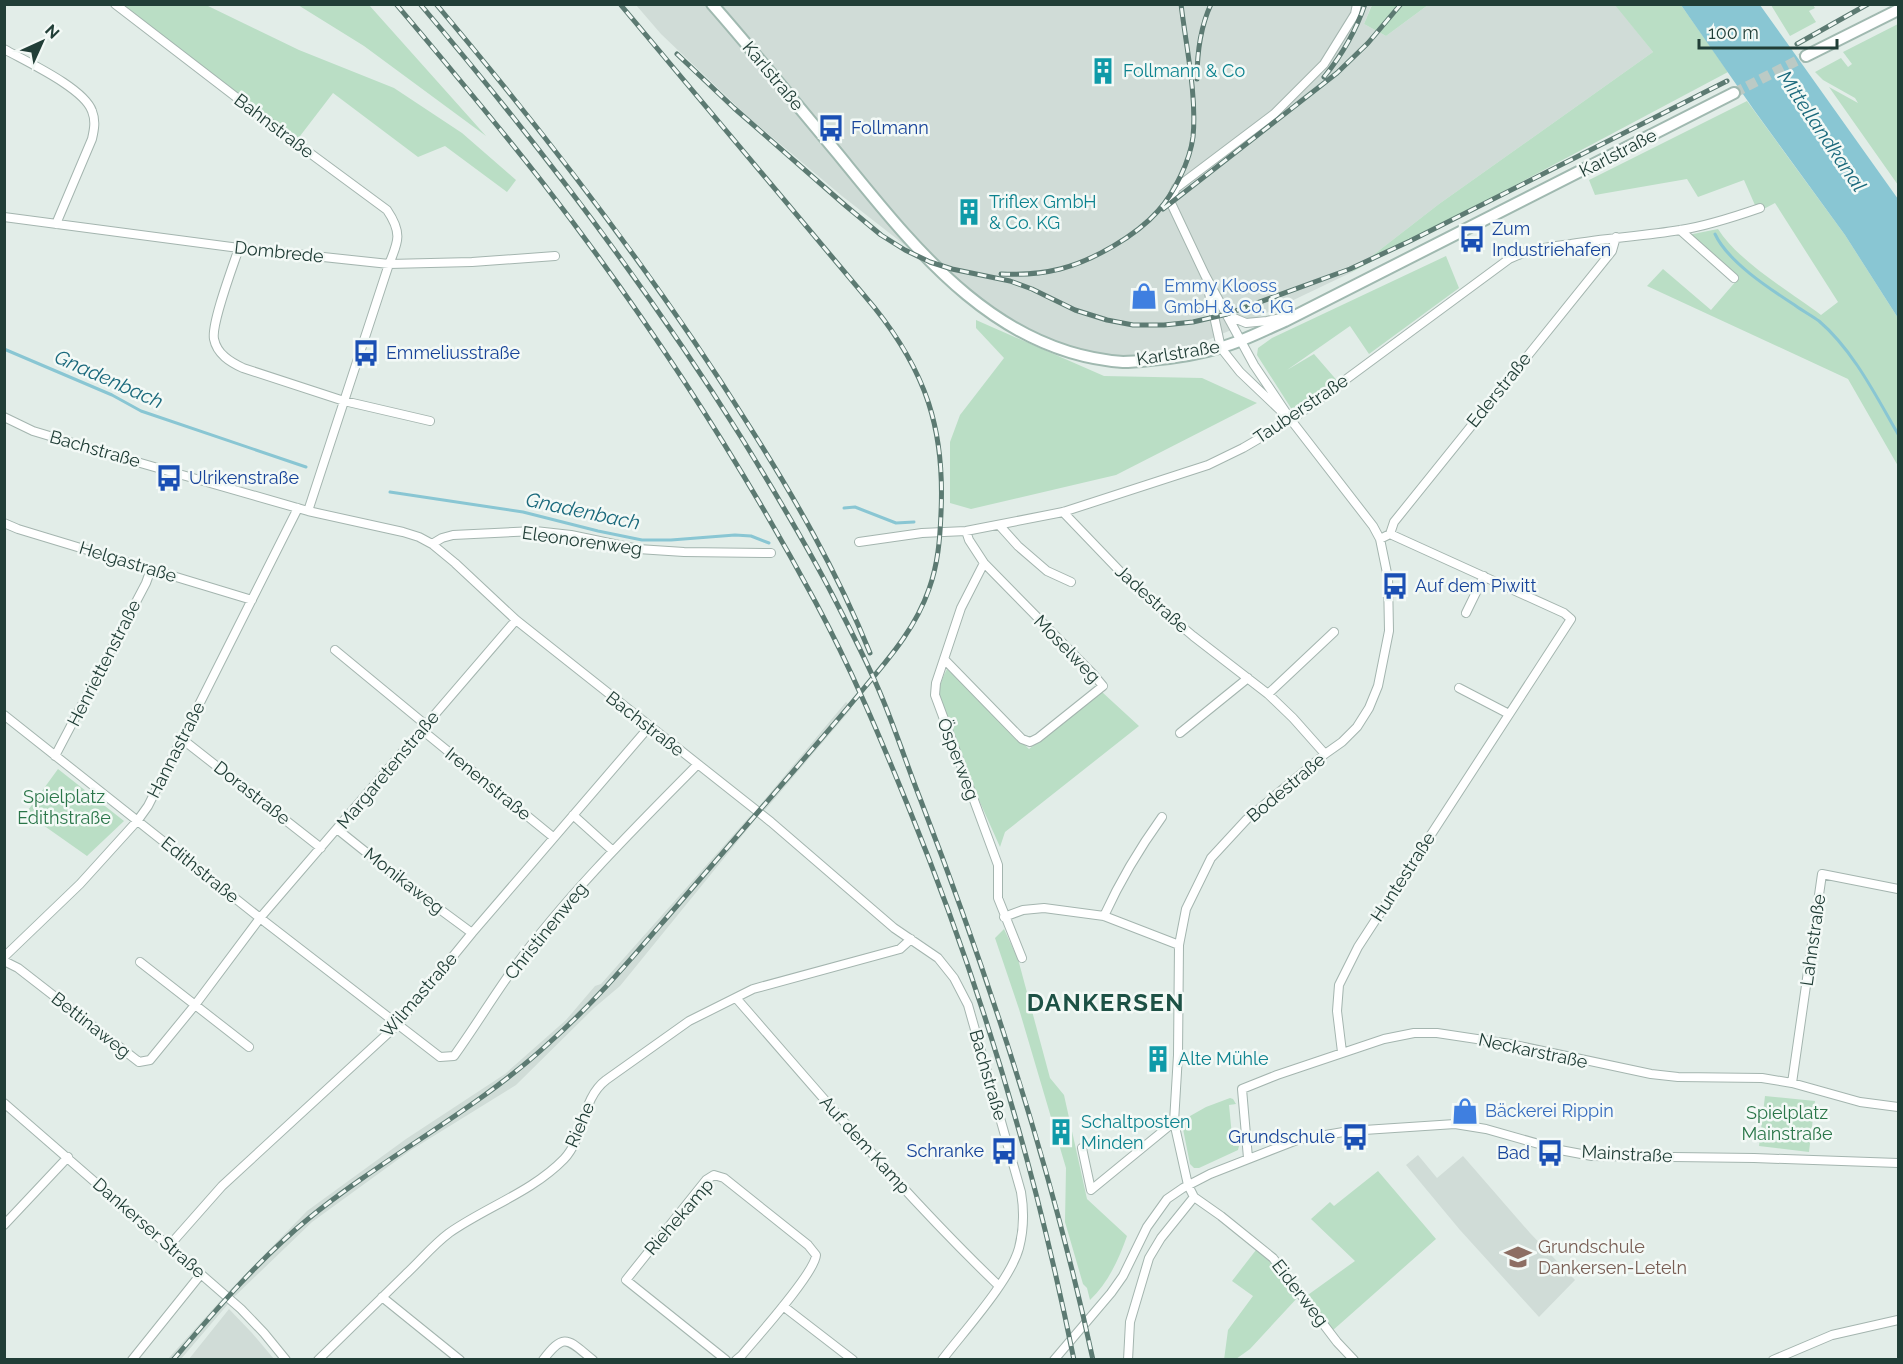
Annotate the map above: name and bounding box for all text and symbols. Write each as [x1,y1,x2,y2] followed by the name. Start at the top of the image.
[12,12,72,72] north arrow
[1699,12,1837,50] scale bar
[41,21,63,43] text: N
[1708,22,1759,43] text: 100 m
[738,37,809,115] street label: Karlstraße
[1088,56,1118,86] building icon: Follmann & Co
[1123,60,1245,81] place label: Follmann & Co
[1773,66,1871,196] water label: Mittellandkanal
[230,89,319,163] street label: Bahnstraße
[816,113,846,143] bus stop icon: Follmann
[851,117,929,138] place label: Follmann
[1576,124,1660,181] street label: Karlstraße
[989,191,1097,233] place label: Triflex GmbH & Co. KG
[954,197,984,227] building icon: Triflex GmbH & Co. KG
[1492,218,1611,260] place label: Zum Industriehafen
[1457,224,1487,254] bus stop icon: Zum Industriehafen
[233,236,325,267] street label: Dombrede
[1164,275,1293,317] place label: Emmy Klooss GmbH & Co. KG
[1129,281,1159,311] shop icon: Emmy Klooss GmbH & Co. KG
[1135,336,1221,369] street label: Karlstraße
[351,338,381,368] bus stop icon: Emmeliusstraße
[386,342,520,363] place label: Emmeliusstraße
[51,344,167,414] water label: Gnadenbach
[1462,348,1535,431] street label: Ederstraße
[1250,369,1352,448] street label: Tauberstraße
[47,426,143,472] street label: Bachstraße
[154,463,184,493] bus stop icon: Ulrikenstraße
[189,467,299,488] place label: Ulrikenstraße
[524,487,642,535] water label: Gnadenbach
[521,522,644,559] street label: Eleonorenweg
[77,537,180,586] street label: Helgastraße
[1111,560,1194,637] street label: Jadestraße
[1380,571,1410,601] bus stop icon: Auf dem Piwitt
[1415,575,1536,596] place label: Auf dem Piwitt
[63,596,145,730] street label: Henriettenstraße
[1030,610,1105,687] street label: Moselweg
[602,687,689,761] street label: Bachstraße
[142,698,209,801] street label: Hannastraße
[332,706,443,833] street label: Margaretenstraße
[933,715,984,803] street label: Ösperweg
[441,743,536,825] street label: Irenenstraße
[1242,749,1329,826] street label: Bodestraße
[210,756,295,829] street label: Dorastraße
[17,786,111,828] park label: Spielplatz Edithstraße
[1366,828,1439,925] street label: Huntestraße
[157,832,244,908] street label: Edithstraße
[360,843,449,918] street label: Monikaweg
[500,878,591,984] street label: Christinenweg
[1796,892,1829,987] street label: Lahnstraße
[376,948,461,1041] street label: Wilmastraße
[48,987,135,1062] street label: Bettinaweg
[1027,988,1185,1017] district label: DANKERSEN
[966,1027,1012,1123] street label: Bachstraße
[1477,1029,1590,1072] street label: Neckarstraße
[1143,1044,1173,1074] building icon: Alte Mühle
[1178,1048,1269,1069] place label: Alte Mühle
[816,1091,915,1198] street label: Auf dem Kamp
[1450,1096,1480,1126] shop icon: Bäckerei Rippin
[561,1099,599,1151] street label: Riehe
[1485,1100,1614,1121] place label: Bäckerei Rippin
[1741,1102,1833,1144] park label: Spielplatz Mainstraße
[1081,1111,1190,1153] place label: Schaltposten Minden
[1046,1117,1076,1147] building icon: Schaltposten Minden
[1340,1122,1370,1152] bus stop icon: Grundschule
[1228,1126,1335,1147] place label: Grundschule
[989,1136,1019,1166] bus stop icon: Schranke
[1535,1138,1565,1168] bus stop icon: Bad
[906,1140,984,1161] place label: Schranke
[1581,1141,1674,1166] street label: Mainstraße
[1497,1142,1530,1163] place label: Bad
[89,1173,210,1282] street label: Dankerser Straße
[640,1174,717,1259] street label: Riehekamp
[1538,1236,1687,1278] place label: Grundschule Dankersen-Leteln
[1503,1242,1533,1272] school or university icon: Grundschule Dankersen-Leteln
[1268,1255,1333,1330] street label: Eiderweg

